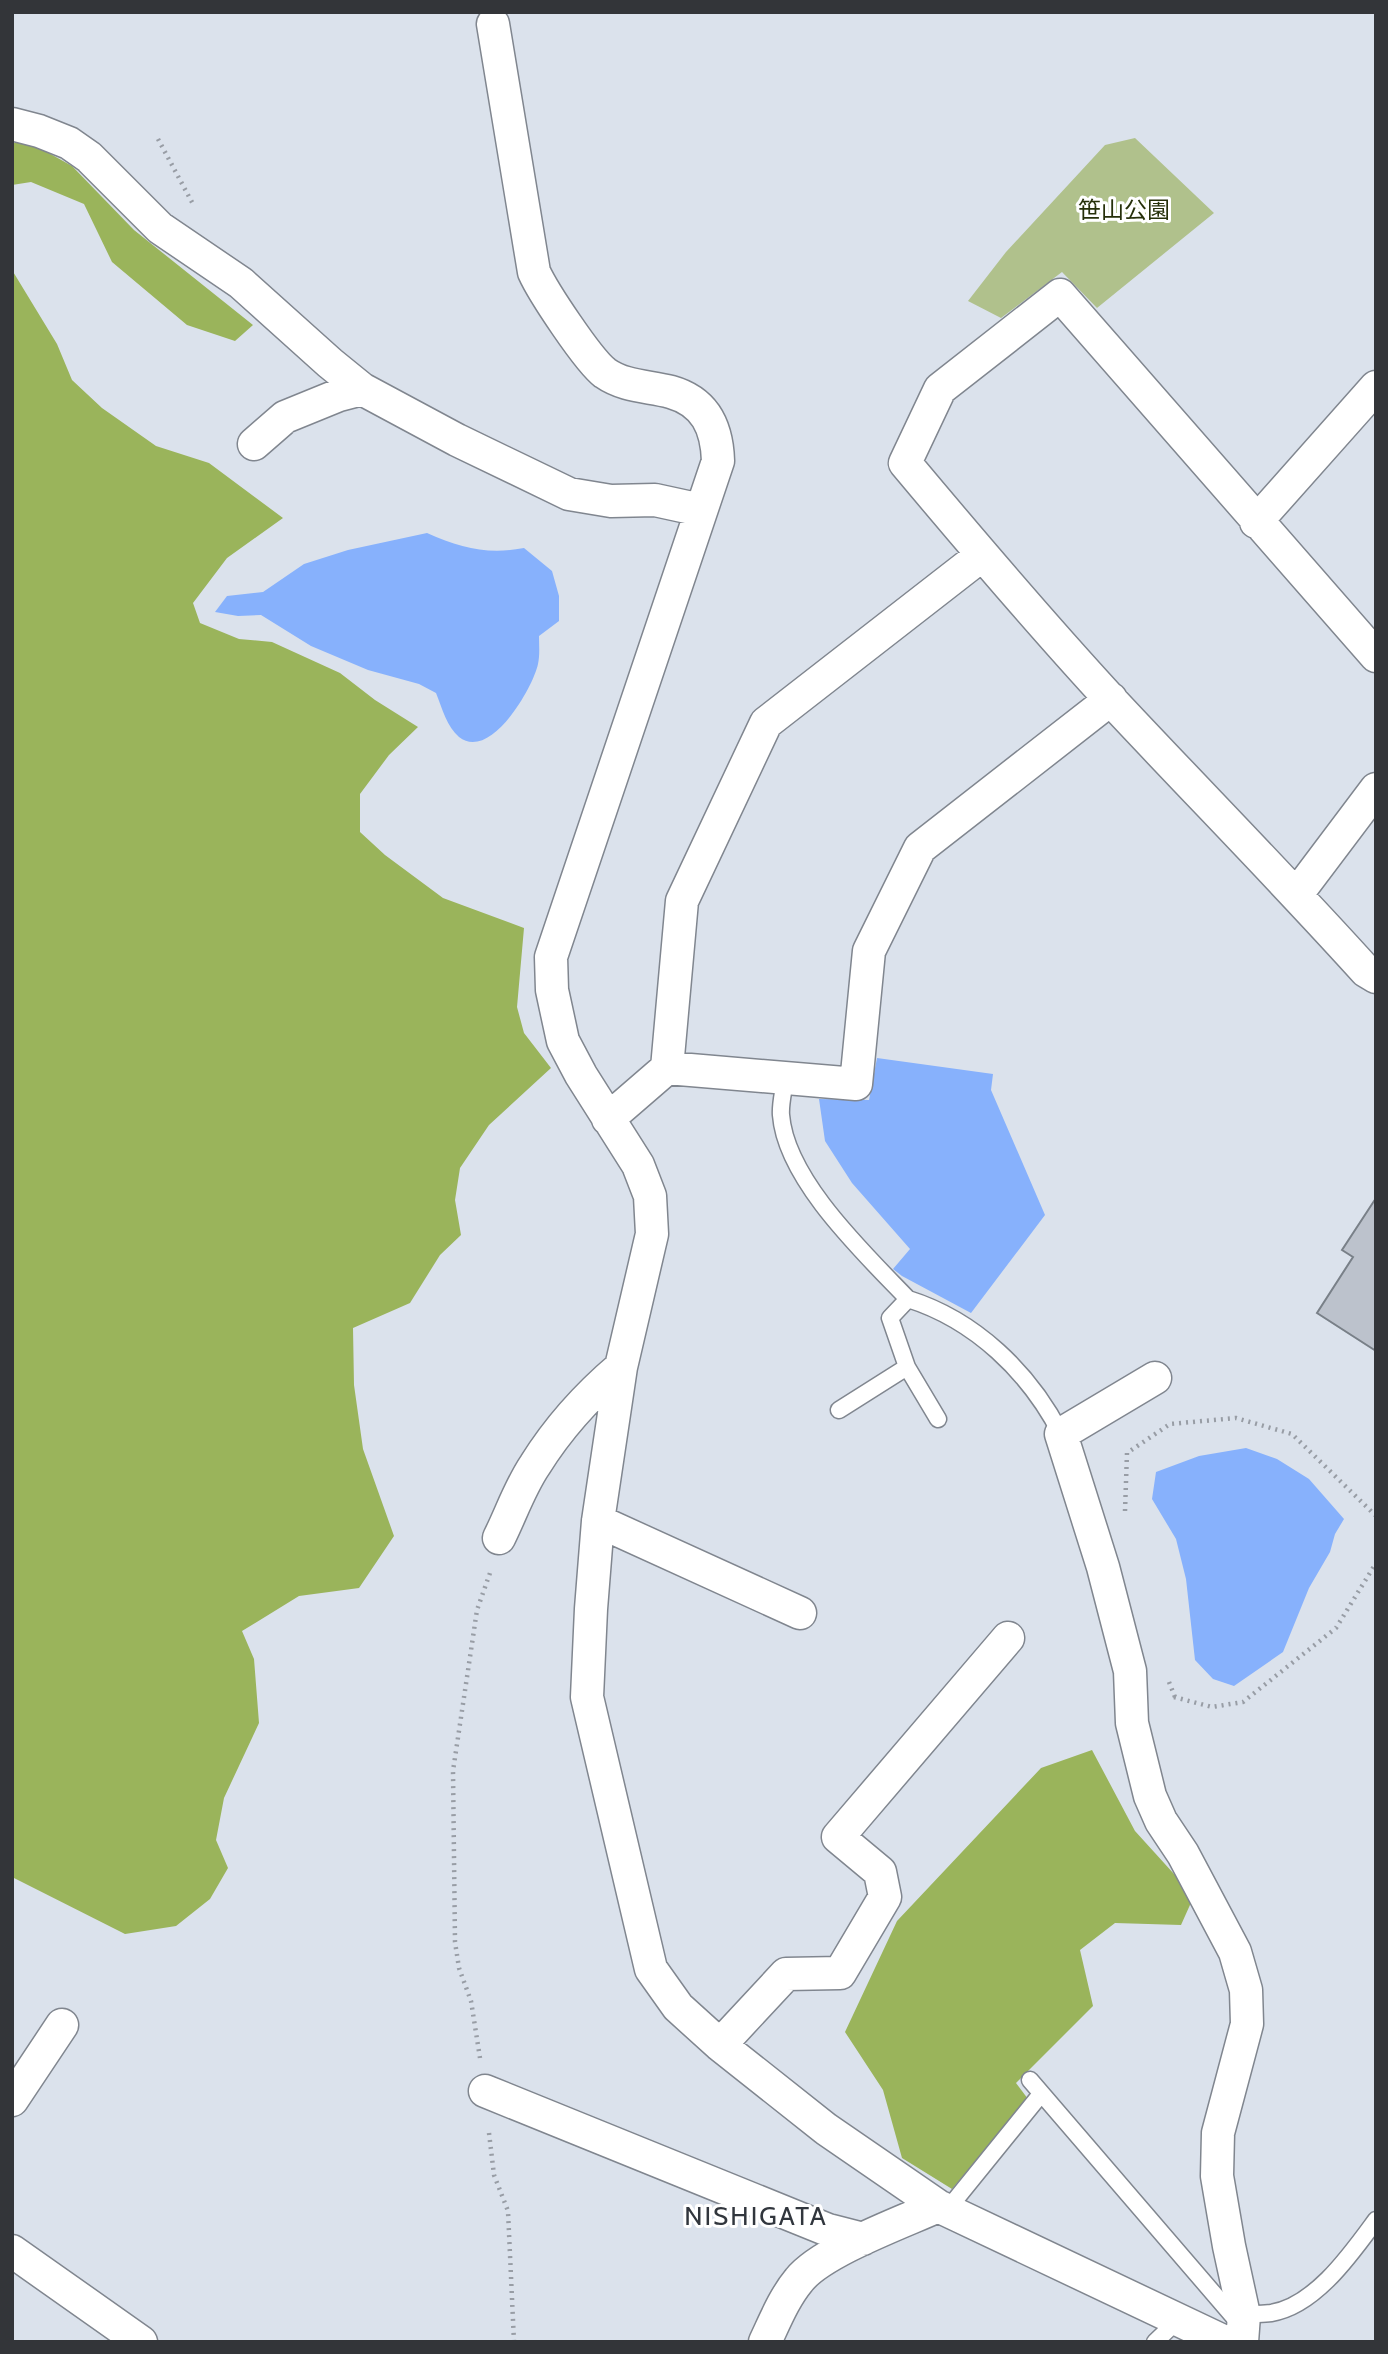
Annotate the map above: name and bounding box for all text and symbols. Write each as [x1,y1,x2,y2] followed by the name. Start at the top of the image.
[1078,196,1170,224] park label: 笹山公園
[684,2200,828,2232] district label: NISHIGATA

